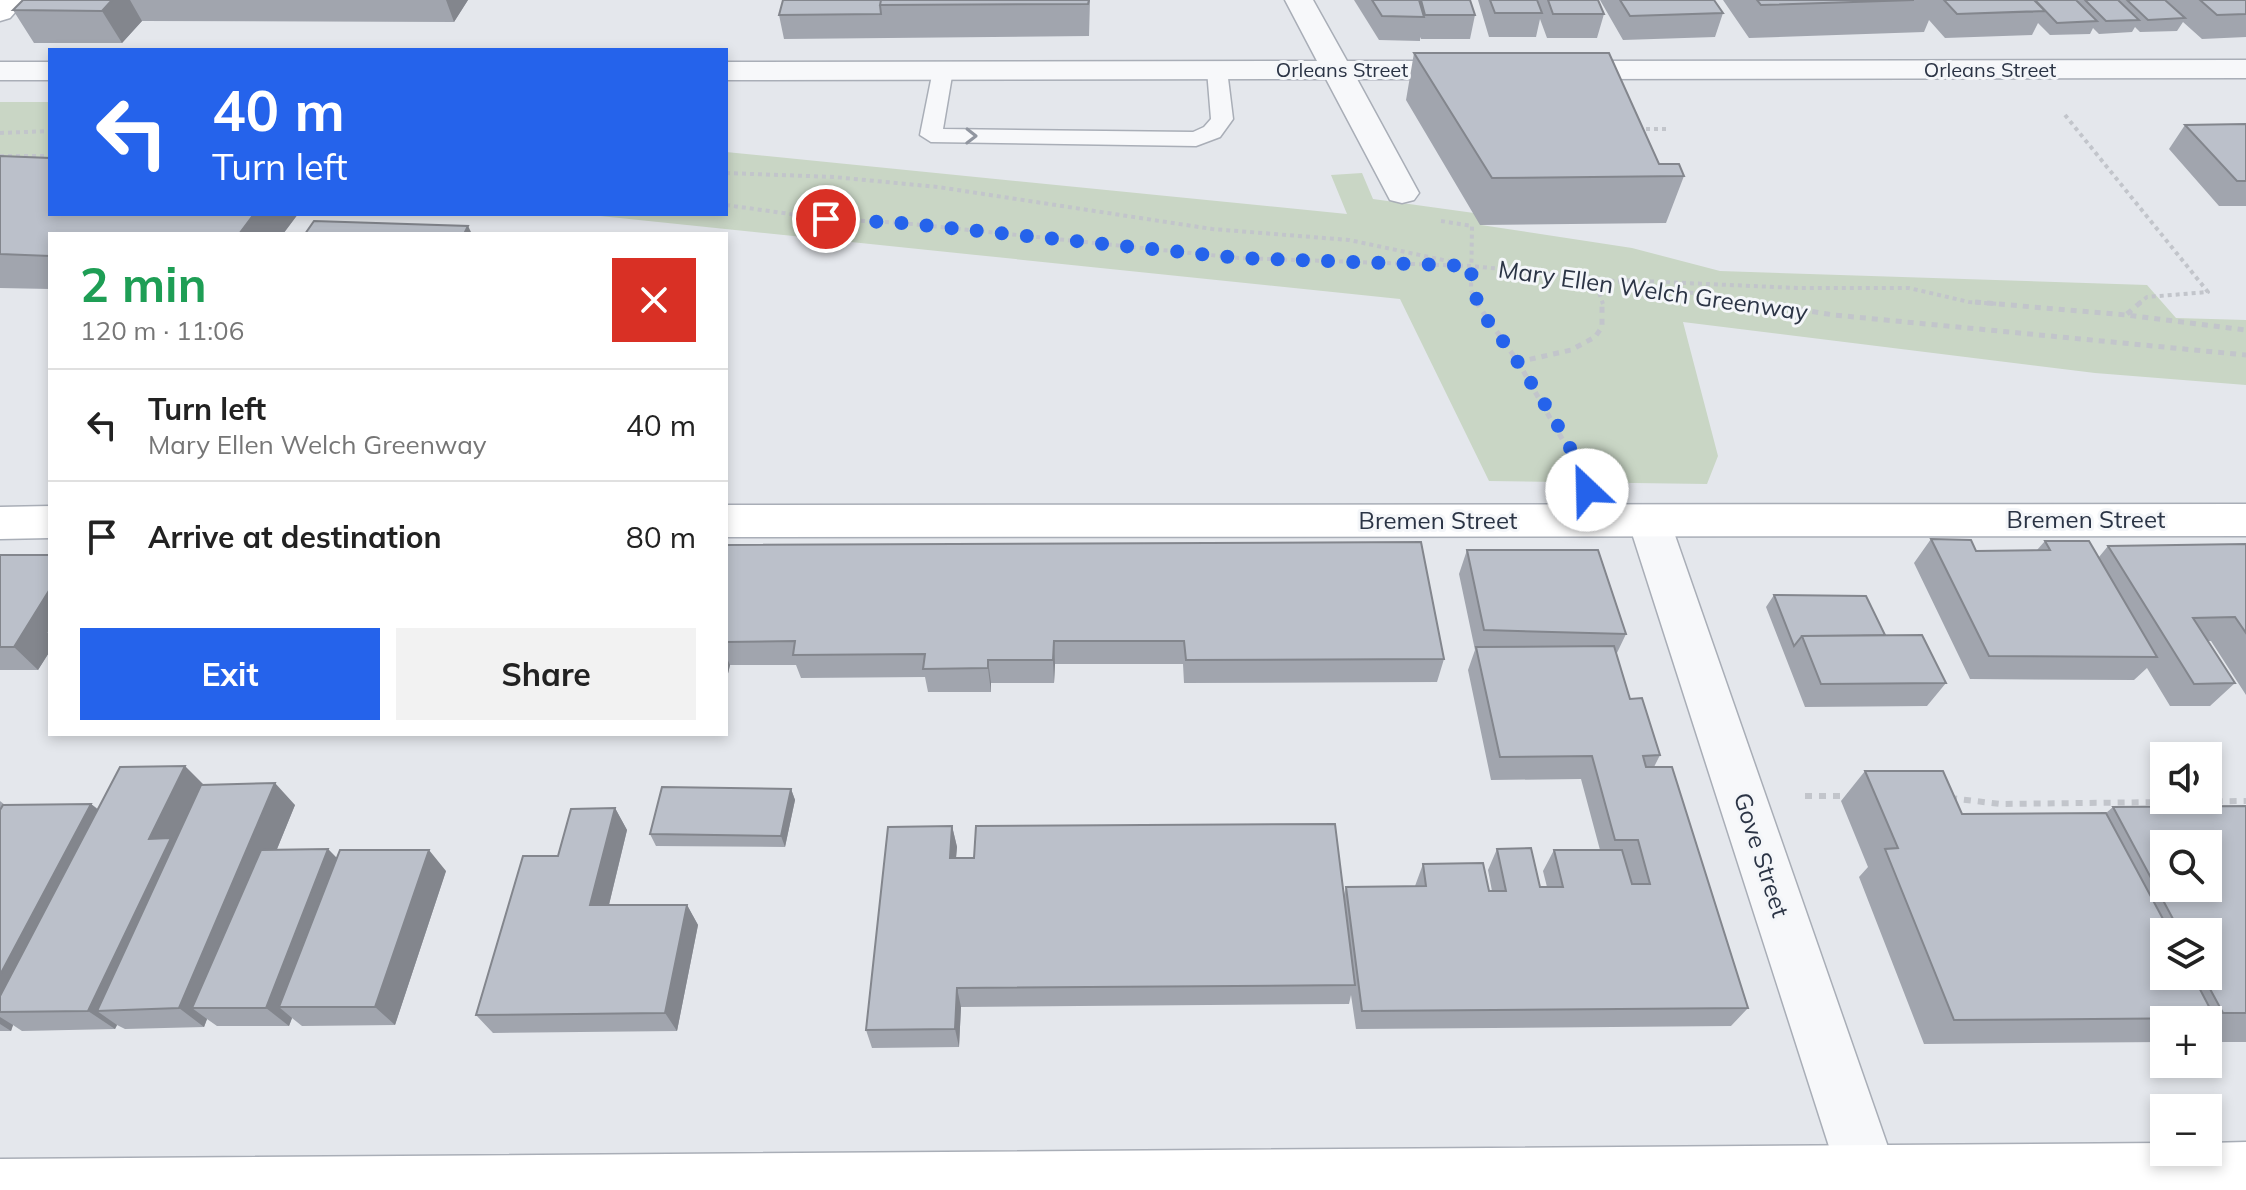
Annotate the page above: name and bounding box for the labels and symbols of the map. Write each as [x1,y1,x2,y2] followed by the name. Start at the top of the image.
[1276,57,1408,82] street label: Orleans Street
[1924,57,2056,82] street label: Orleans Street
[965,127,978,145] one-way arrow
[792,185,860,253] pin
[1496,253,1810,327] street label: Mary Ellen Welch Greenway
[1545,448,1629,532] position arrow
[2007,504,2165,534] street label: Bremen Street
[1359,505,1517,535] street label: Bremen Street
[1728,789,1796,921] street label: Gove Street

